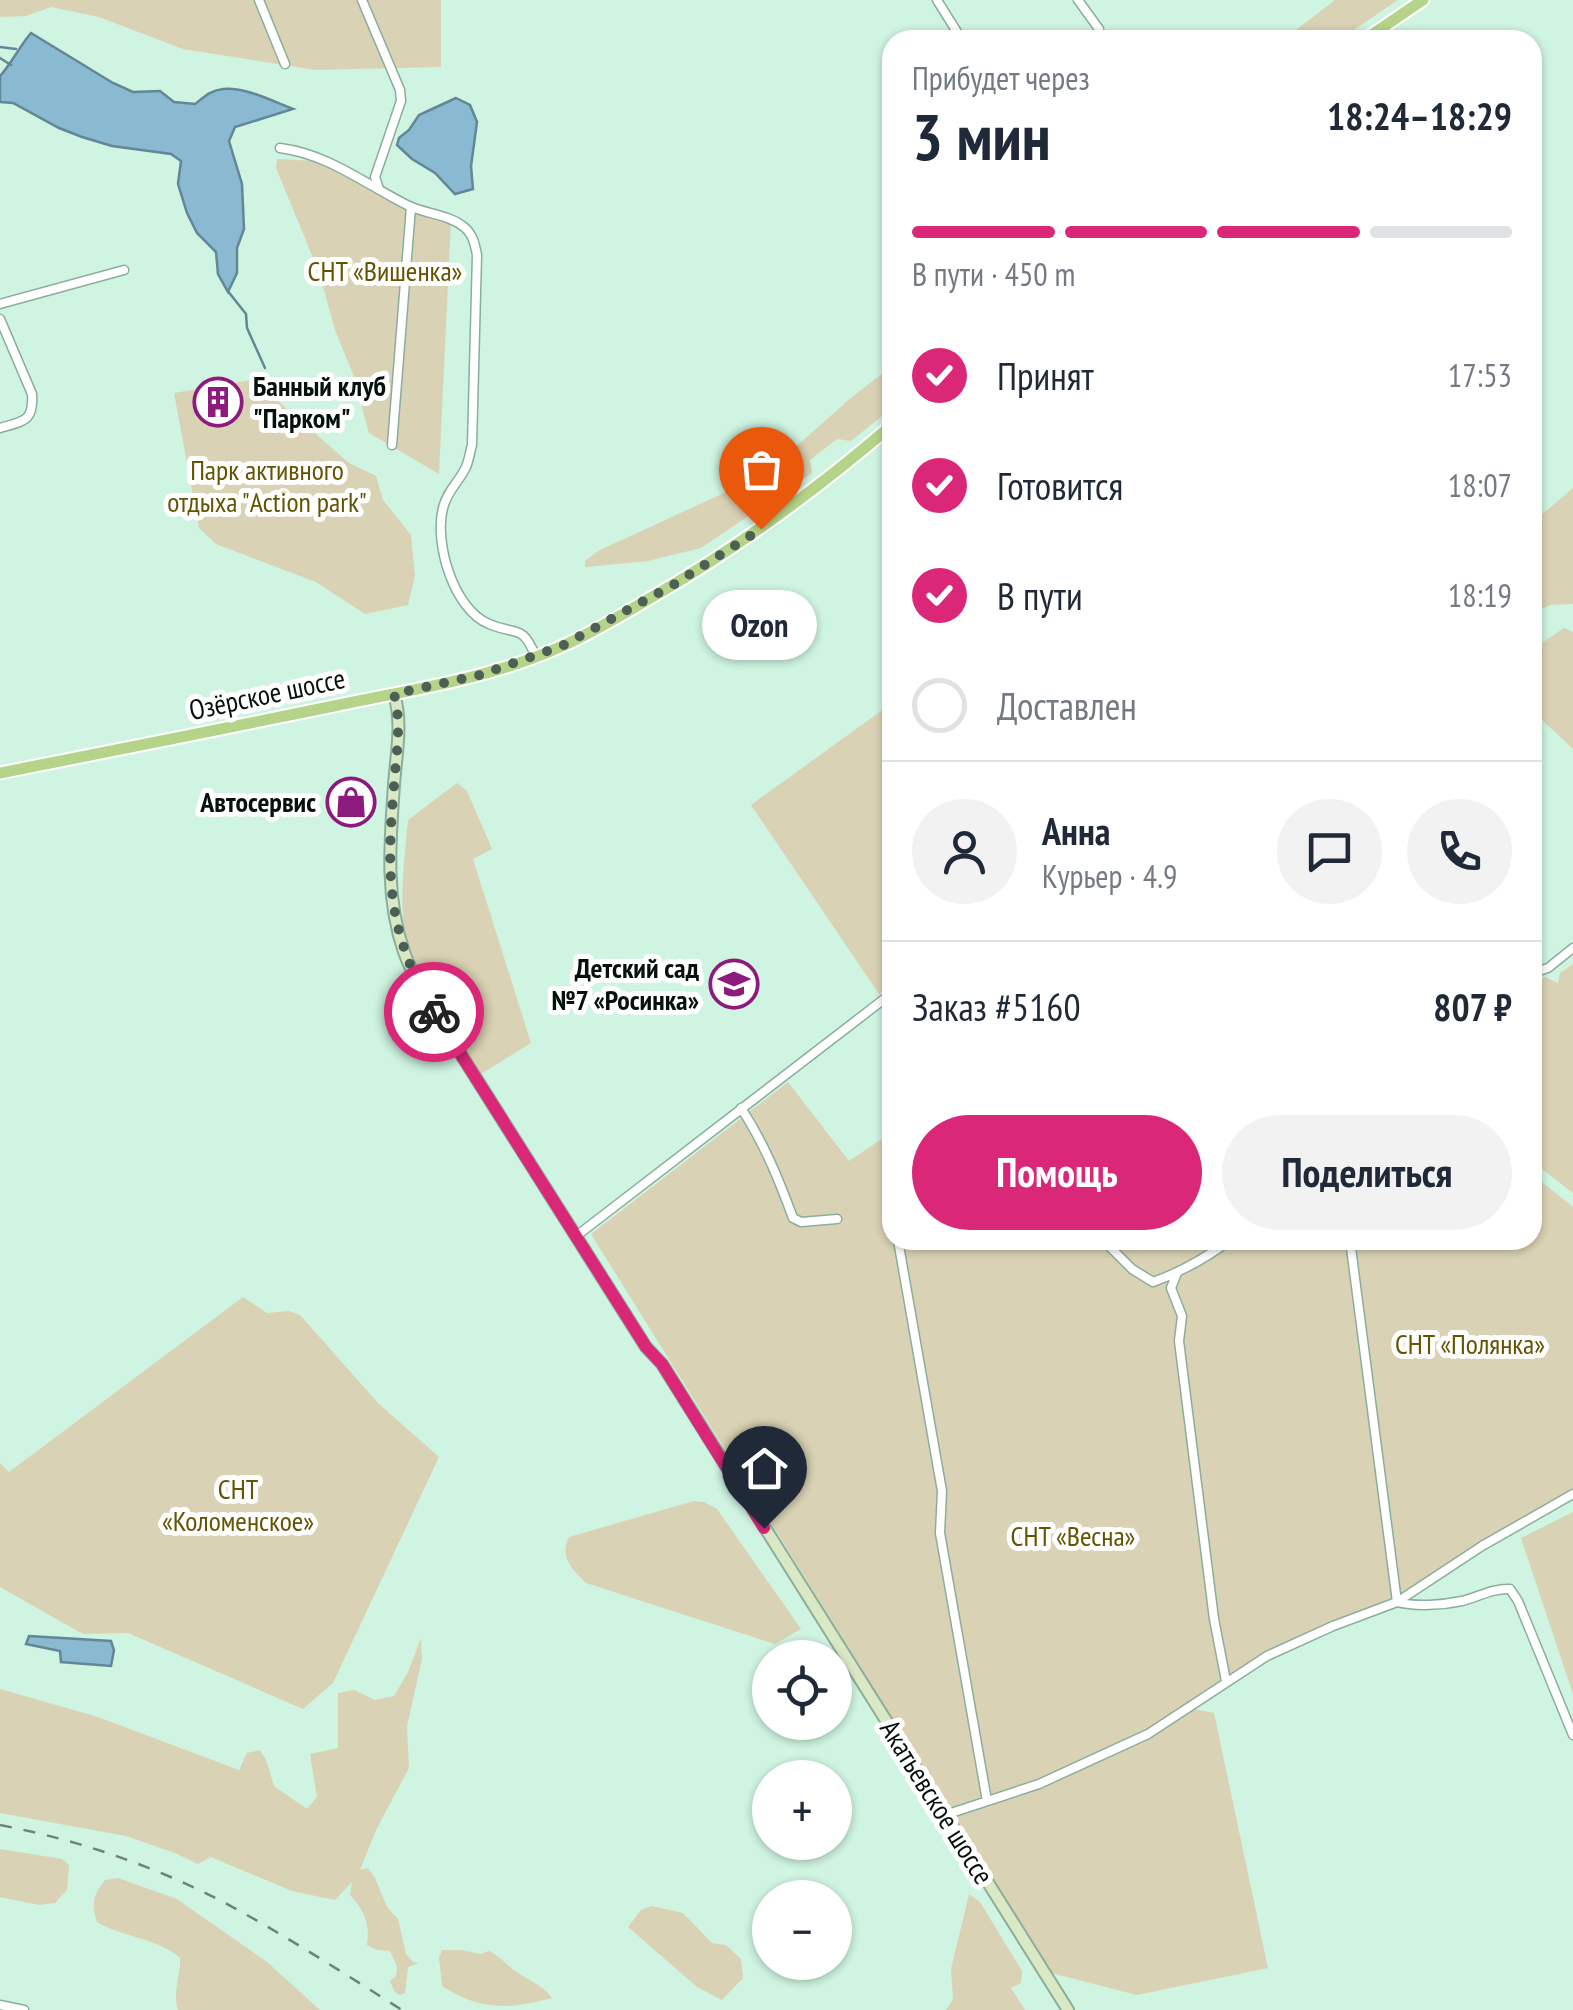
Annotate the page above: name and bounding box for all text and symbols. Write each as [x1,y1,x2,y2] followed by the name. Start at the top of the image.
[912,57,1090,99] text: Прибудет через
[1327,91,1512,140] text: 18:24–18:29
[912,94,1051,178] text: 3 мин
[308,252,462,289] park label: СНТ «Вишенка»
[912,253,1075,295] text: В пути · 450 m
[912,348,967,403] icon: check
[997,351,1094,400] text: Принят
[1448,354,1512,396] text: 17:53
[253,367,386,436] place label: Банный клуб "Парком"
[192,376,244,428] building icon: Банный клуб "Парком"
[719,427,804,530] pin
[734,442,789,497] icon: bag
[167,451,367,520] park label: Парк активного отдыха "Action park"
[912,458,967,513] icon: check
[997,461,1123,510] text: Готовится
[1448,464,1512,506] text: 18:07
[912,568,967,623] icon: check
[997,571,1083,620] text: В пути
[1448,574,1512,616] text: 18:19
[704,589,818,659] callout: Ozon
[731,604,788,646] text: Ozon
[186,659,348,728] street label: Озёрское шоссе
[997,681,1137,730] text: Доставлен
[325,776,377,828] shop icon: Автосервис
[199,783,316,820] place label: Автосервис
[912,799,1017,904] button: person
[1277,799,1382,904] button: chat
[1407,799,1512,904] button: phone
[1042,806,1110,855] text: Анна
[1042,855,1177,897] text: Курьер · 4.9
[552,949,700,1018] place label: Детский сад №7 «Росинка»
[708,958,760,1010] school or university icon: Детский сад №7 «Росинка»
[384,962,484,1062] courier
[912,982,1081,1031] text: Заказ #5160
[1433,982,1512,1031] text: 807 ₽
[407,985,462,1040] icon: bike
[912,1115,1202,1230] button: Помощь
[1222,1115,1512,1230] button: Поделиться
[1395,1325,1545,1362] park label: СНТ «Полянка»
[722,1426,807,1529] pin
[737,1441,792,1496] icon: home
[162,1470,314,1539] park label: СНТ «Коломенское»
[1011,1517,1135,1554] park label: СНТ «Весна»
[752,1640,852,1980] map controls
[752,1640,852,1740] button: locate
[872,1713,1003,1891] street label: Акатьевское шоссе
[752,1760,852,1860] button: +
[752,1880,852,1980] button: −

